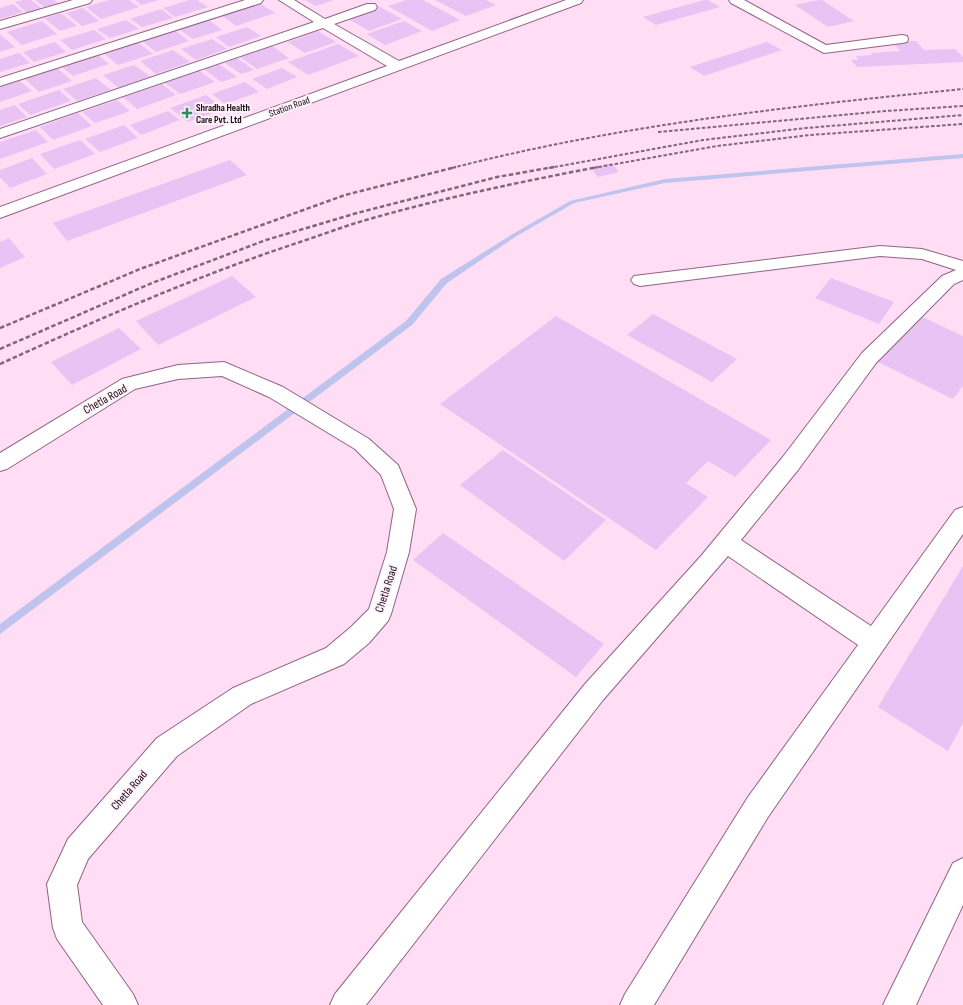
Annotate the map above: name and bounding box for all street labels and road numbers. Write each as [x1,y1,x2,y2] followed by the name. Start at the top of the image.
[267,94,311,120] street label: Station Road
[81,381,130,418] street label: Chetla Road
[372,564,401,614] street label: Chetla Road
[108,767,151,813] street label: Chetla Road

